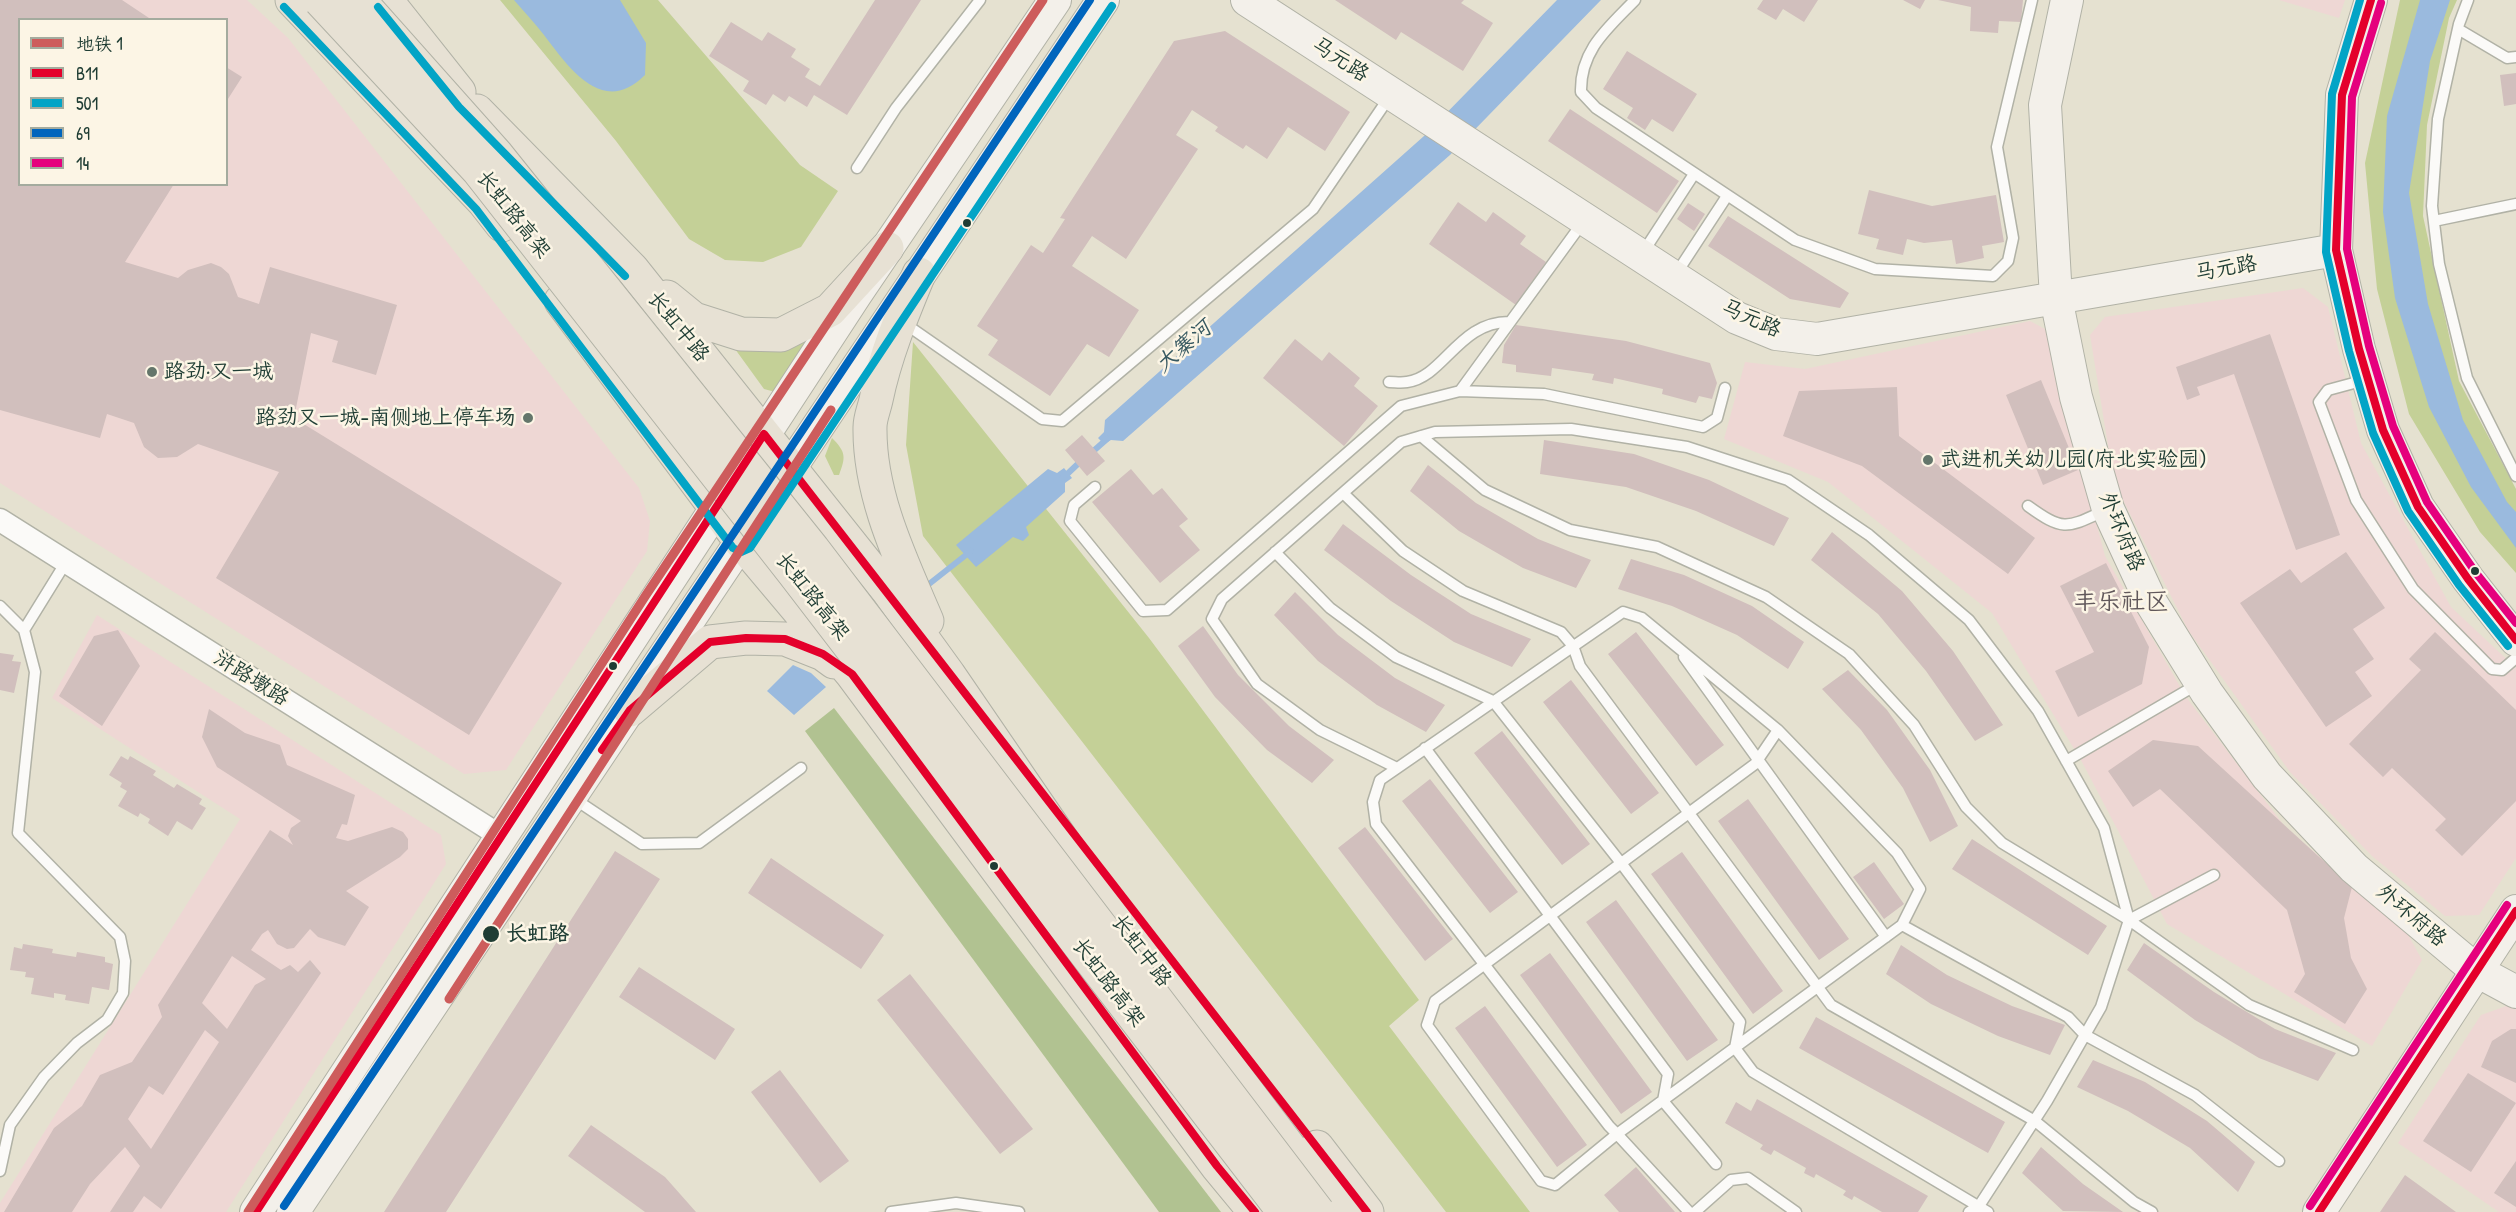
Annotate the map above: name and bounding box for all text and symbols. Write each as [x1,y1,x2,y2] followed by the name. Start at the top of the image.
[18,18,228,186] legend
[76,31,123,56] text: 地铁 1
[1307,32,1373,88] street label: 马元路
[76,61,98,86] text: B11
[76,91,98,116] text: 501
[76,121,90,146] text: 69
[76,151,89,176] text: 14
[471,166,555,264] street label: 长虹路高架
[961,217,973,229] unlabelled marker
[2193,251,2259,287] street label: 马元路
[642,286,714,368] street label: 长虹中路
[1717,295,1785,343] street label: 马元路
[1150,315,1218,379] water label: 大寨河
[164,359,273,385] place label: 路劲·又一城
[145,365,159,379] marker: 路劲·又一城
[256,405,516,431] place label: 路劲又一城-南侧地上停车场
[521,411,535,425] marker: 路劲又一城-南侧地上停车场
[1940,447,2207,473] place label: 武进机关幼儿园(府北实验园)
[1921,453,1935,467] marker: 武进机关幼儿园(府北实验园)
[2093,488,2149,576] street label: 外环府路
[770,548,854,646] street label: 长虹路高架
[2469,565,2481,577] unlabelled marker
[2073,589,2169,617] district label: 丰乐社区
[209,646,293,712] street label: 浒路墩路
[607,660,619,672] unlabelled marker
[988,860,1000,872] unlabelled marker
[2371,879,2451,953] street label: 外环府路
[1106,910,1176,992] street label: 长虹中路
[506,921,569,947] place label: 长虹路
[481,924,501,944] marker: 长虹路
[1066,933,1150,1033] street label: 长虹路高架

